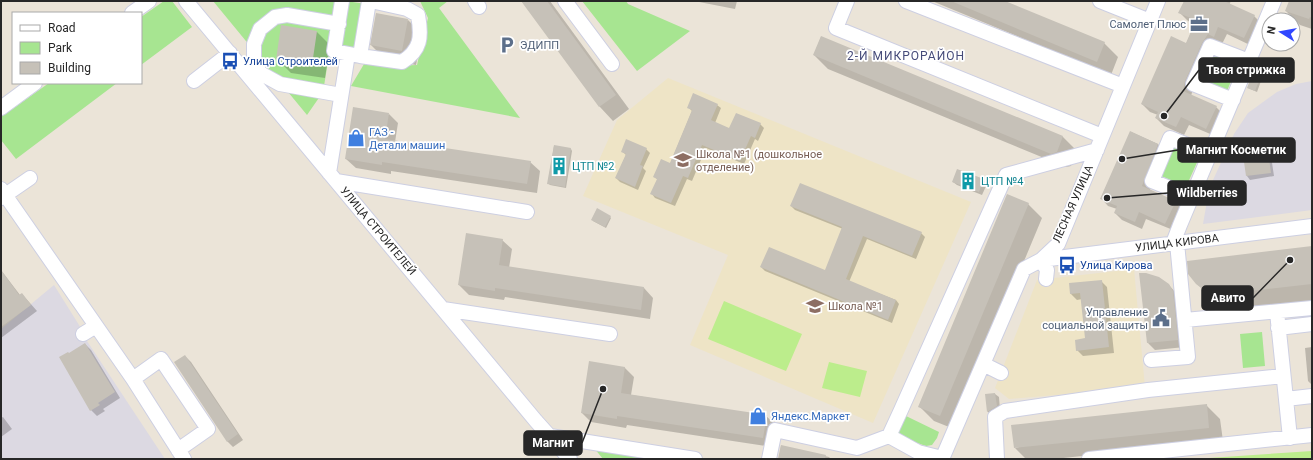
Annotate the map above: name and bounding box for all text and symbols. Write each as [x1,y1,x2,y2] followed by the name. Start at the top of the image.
[12,12,142,84] legend
[1261,12,1301,52] north arrow
[1189,14,1209,34] office icon: Самолет Плюс
[1109,18,1186,31] place label: Самолет Плюс
[48,21,76,35] text: Road
[1265,25,1279,35] text: N
[497,35,517,55] parking icon: ЭДИПП
[520,39,559,52] place label: ЭДИПП
[48,41,73,55] text: Park
[847,48,965,63] district label: 2-Й МИКРОРАЙОН
[220,51,240,71] bus stop icon: Улица Строителей
[243,55,338,68] place label: Улица Строителей
[1199,58,1294,82] callout: Твоя стрижка
[48,61,91,75] text: Building
[1206,63,1286,77] text: Твоя стрижка
[369,126,445,152] place label: ГАЗ - Детали машин
[346,128,366,148] shop icon: ГАЗ - Детали машин
[1178,138,1295,162] callout: Магнит Косметик
[1186,143,1286,157] text: Магнит Косметик
[696,148,822,174] place label: Школа №1 (дошкольное отделение)
[673,150,693,170] school or university icon: Школа №1 (дошкольное отделение)
[549,156,569,176] building icon: ЦТП №2
[572,160,615,173] place label: ЦТП №2
[1050,162,1096,245] street label: ЛЕСНАЯ УЛИЦА
[958,171,978,191] building icon: ЦТП №4
[981,175,1024,188] place label: ЦТП №4
[1168,181,1246,205] callout: Wildberries
[337,184,419,278] street label: УЛИЦА СТРОИТЕЛЕЙ
[1176,186,1238,200] text: Wildberries
[1135,231,1220,255] street label: УЛИЦА КИРОВА
[1057,255,1077,275] bus stop icon: Улица Кирова
[1080,259,1153,272] place label: Улица Кирова
[1202,286,1253,310] callout: Авито
[1211,291,1245,305] text: Авито
[805,296,825,316] school or university icon: Школа №1
[828,300,883,313] place label: Школа №1
[1042,306,1148,332] place label: Управление социальной защиты
[1151,308,1171,328] public building icon: Управление социальной защиты
[748,406,768,426] shop icon: Яндекс.Маркет
[771,410,851,423] place label: Яндекс.Маркет
[524,431,582,455] callout: Магнит
[532,436,574,450] text: Магнит

